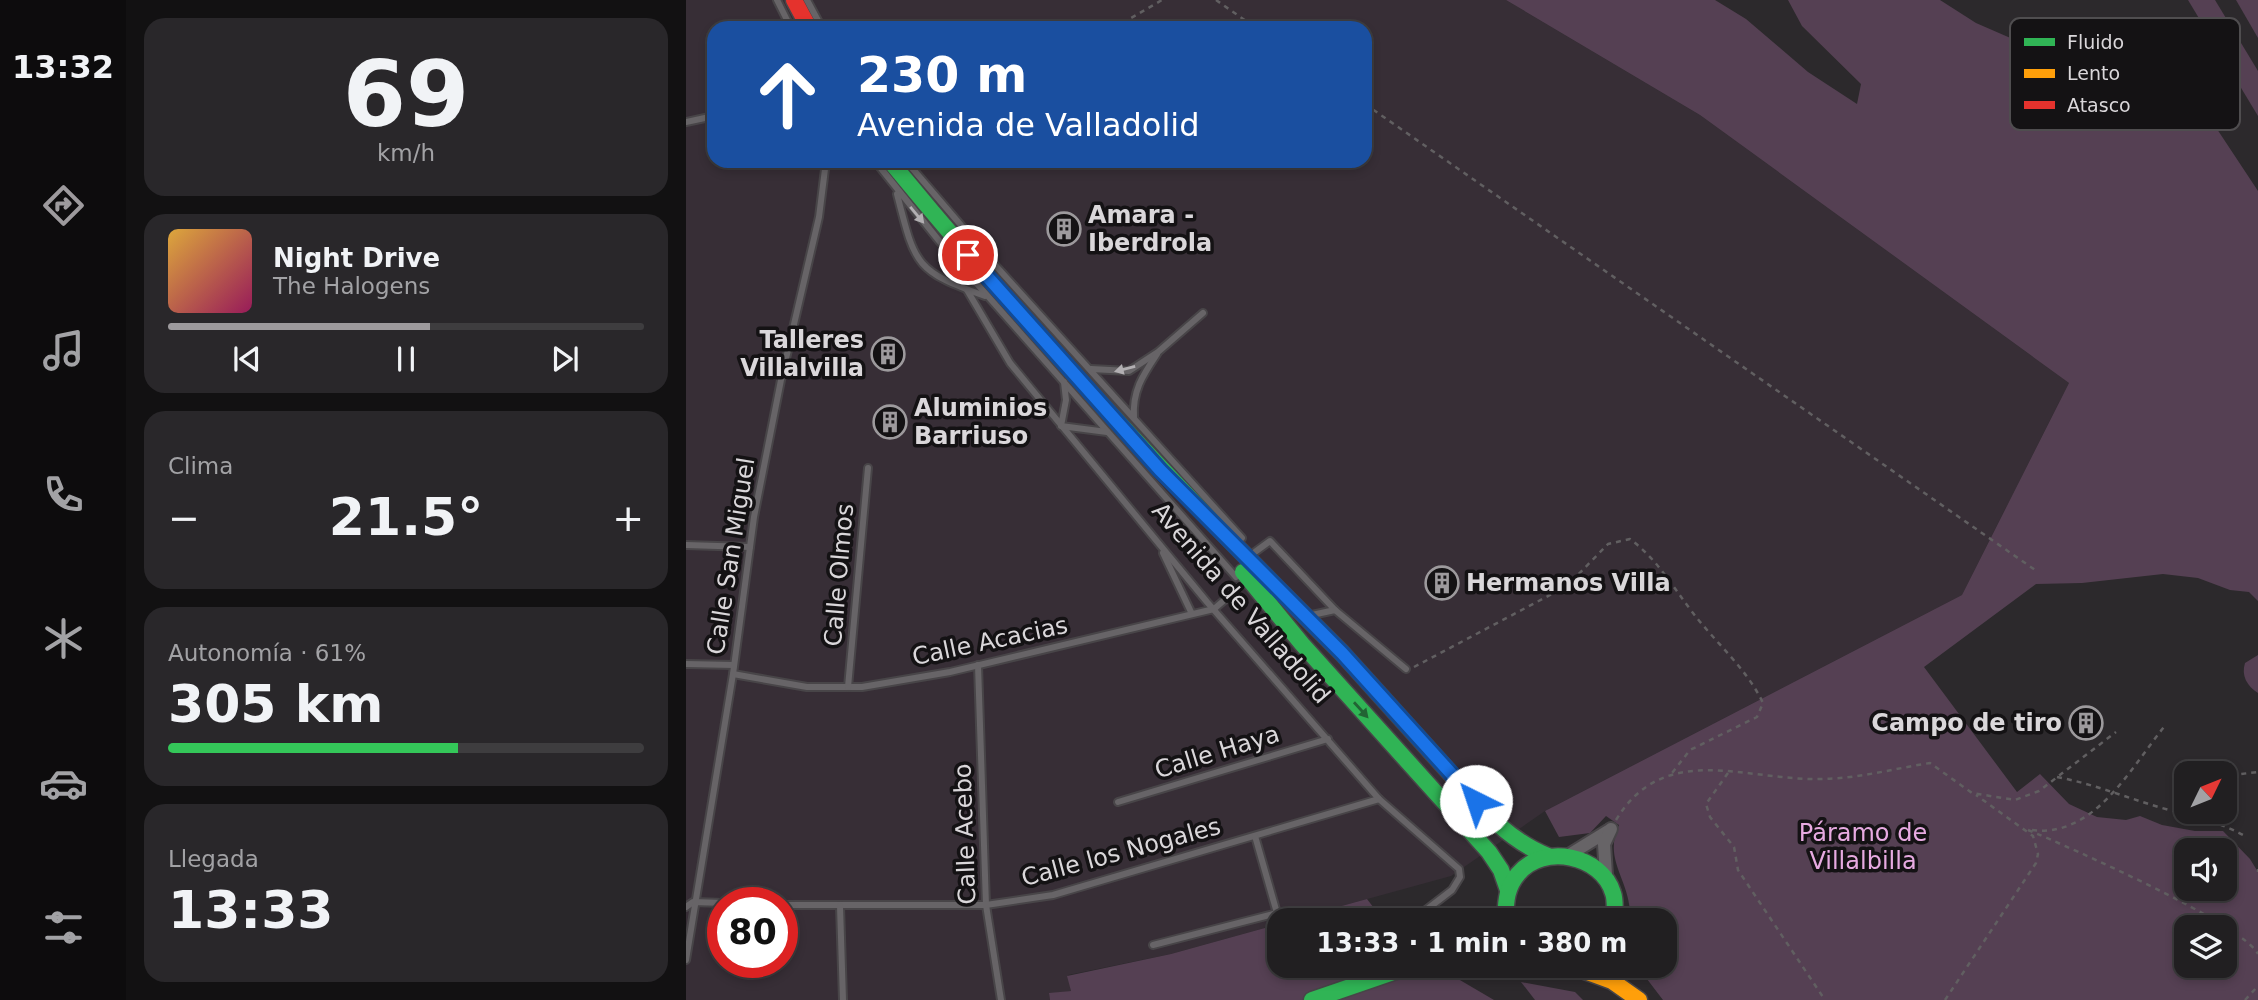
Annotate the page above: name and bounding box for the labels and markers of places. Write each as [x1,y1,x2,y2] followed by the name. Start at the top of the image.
[1088,201,1212,257] place label: Amara - Iberdrola
[1045,210,1083,248] building icon: Amara - Iberdrola
[938,225,998,285] pin
[740,326,864,382] place label: Talleres Villalvilla
[869,335,907,373] building icon: Talleres Villalvilla
[914,394,1047,450] place label: Aluminios Barriuso
[871,403,909,441] building icon: Aluminios Barriuso
[1423,564,1461,602] building icon: Hermanos Villa
[1466,569,1671,597] place label: Hermanos Villa
[2067,704,2105,742] building icon: Campo de tiro
[1871,709,2062,737] place label: Campo de tiro

